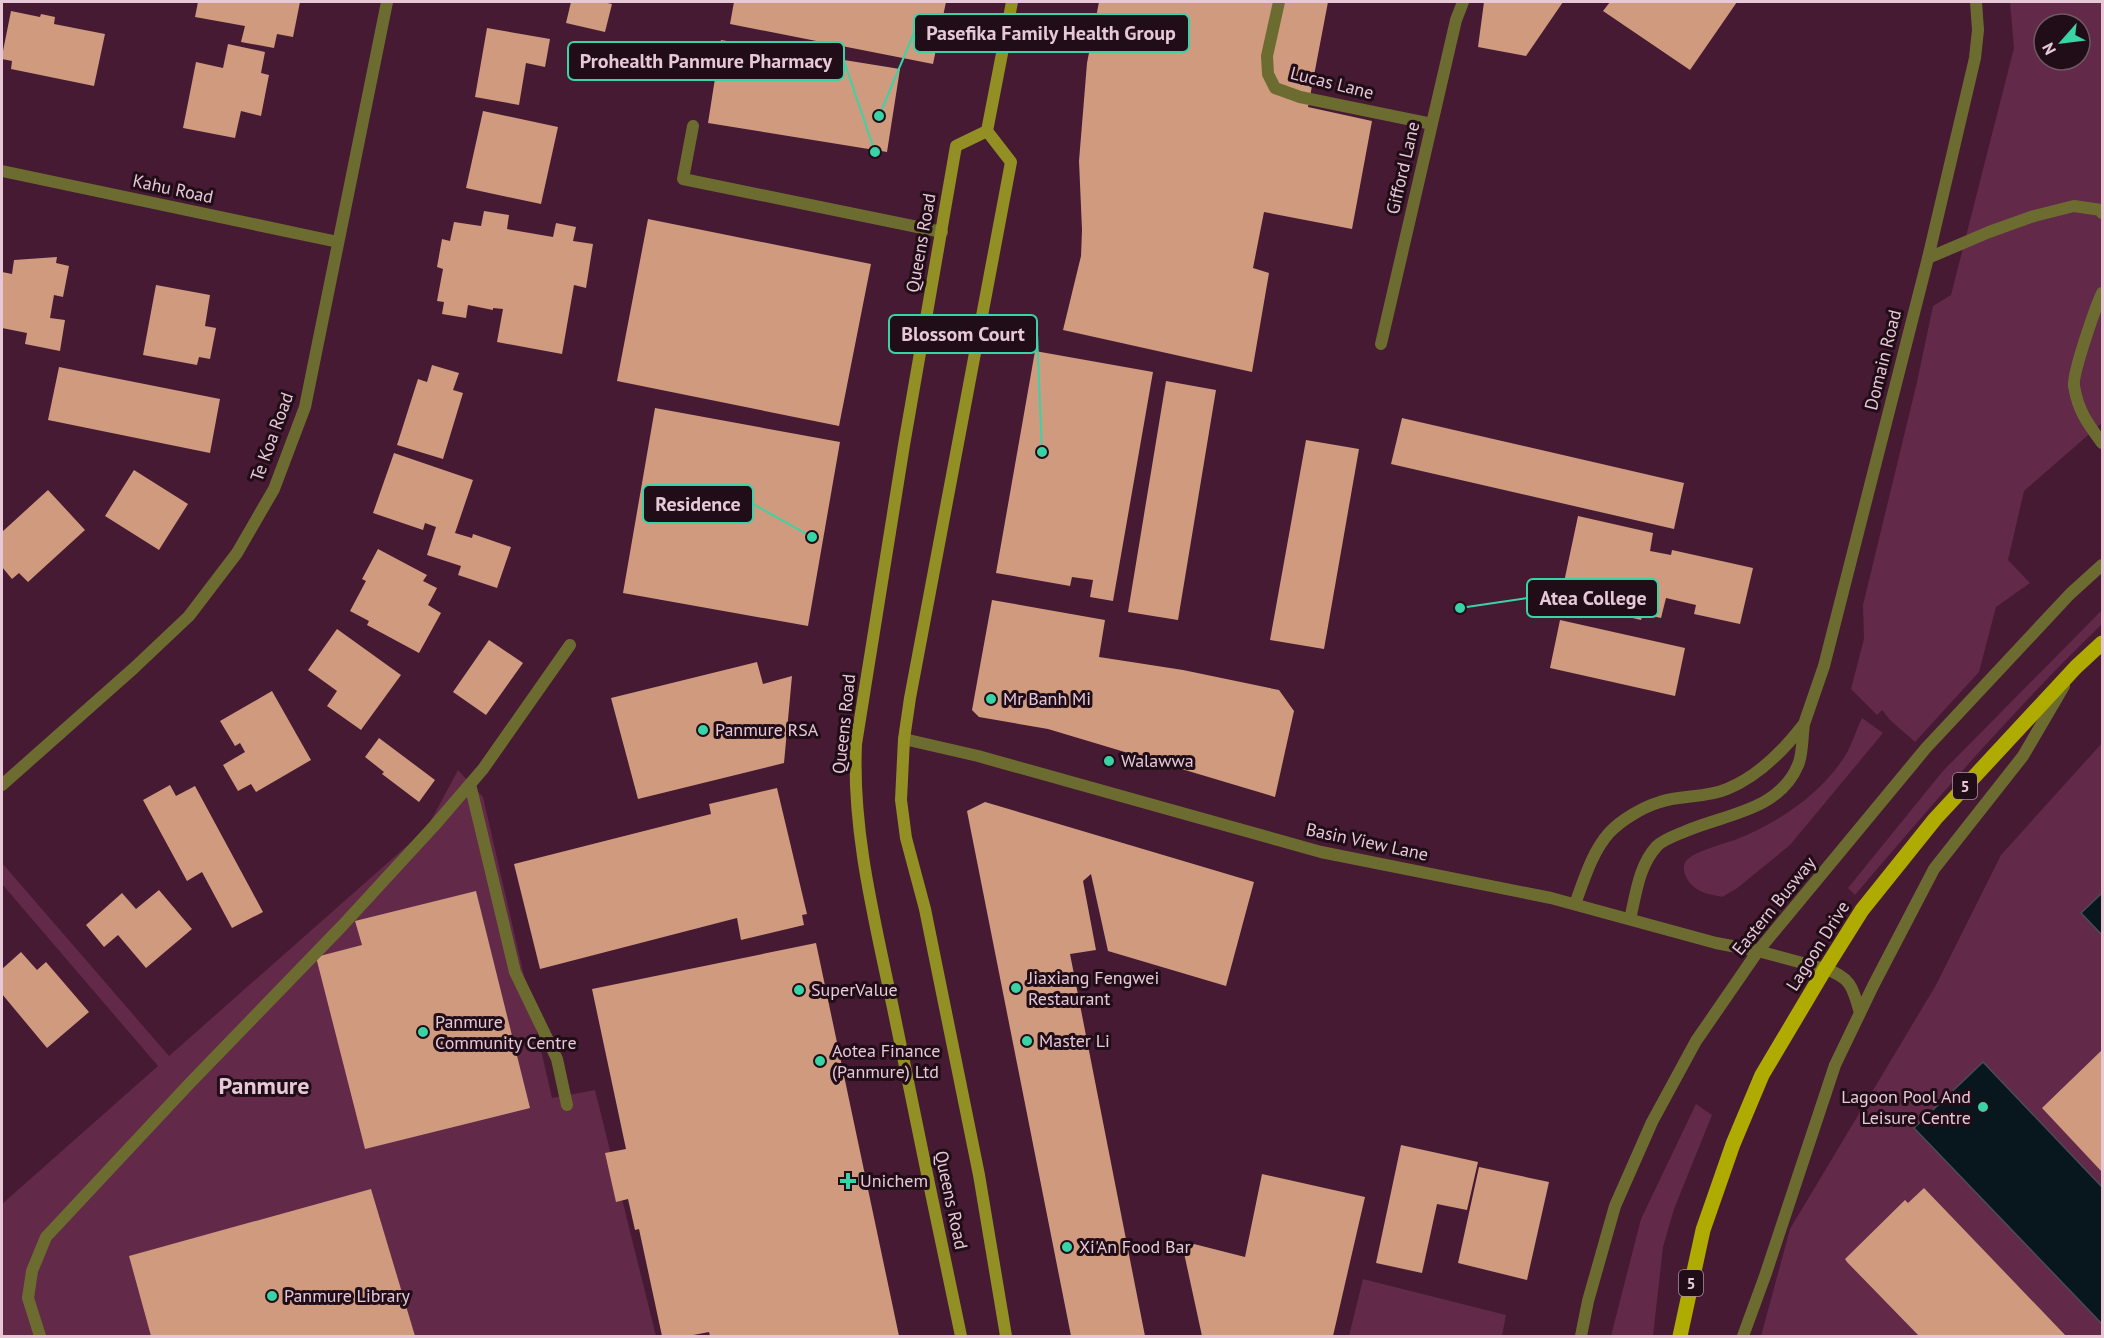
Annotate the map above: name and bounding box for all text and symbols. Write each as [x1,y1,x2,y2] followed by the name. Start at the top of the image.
[2032,12,2092,72] north arrow
[914,14,1189,52] callout: Pasefika Family Health Group
[926,20,1176,46] text: Pasefika Family Health Group
[2037,40,2060,58] text: N
[568,42,844,80] callout: Prohealth Panmure Pharmacy
[580,48,833,74] text: Prohealth Panmure Pharmacy
[1288,61,1376,104] street label: Lucas Lane
[1381,119,1424,216] street label: Gifford Lane
[131,169,216,208] street label: Kahu Road
[900,191,941,294] street label: Queens Road
[1859,307,1906,412] street label: Domain Road
[889,315,1037,353] callout: Blossom Court
[901,321,1025,347] text: Blossom Court
[245,389,298,485] street label: Te Koa Road
[643,485,753,523] callout: Residence
[655,491,741,517] text: Residence
[1527,579,1658,617] callout: Atea College
[1539,585,1647,611] text: Atea College
[827,673,860,775] street label: Queens Road
[1003,687,1091,710] place label: Mr Banh Mi
[984,692,998,706] marker: Mr Banh Mi
[715,718,819,741] place label: Panmure RSA
[696,723,710,737] marker: Panmure RSA
[1121,749,1194,772] place label: Walawwa
[1102,754,1116,768] marker: Walawwa
[1953,773,1977,799] road number: 5
[1304,817,1430,866] street label: Basin View Lane
[1727,851,1821,960] street label: Eastern Busway
[1781,896,1854,995] street label: Lagoon Drive
[1027,966,1159,1010] place label: Jiaxiang Fengwei Restaurant
[811,978,898,1001] place label: SuperValue
[1009,981,1023,995] marker: Jiaxiang Fengwei Restaurant
[792,983,806,997] marker: SuperValue
[435,1010,577,1054] place label: Panmure Community Centre
[416,1025,430,1039] marker: Panmure Community Centre
[1039,1029,1110,1052] place label: Master Li
[1020,1034,1034,1048] marker: Master Li
[832,1039,940,1083] place label: Aotea Finance (Panmure) Ltd
[813,1054,827,1068] marker: Aotea Finance (Panmure) Ltd
[219,1070,309,1101] district label: Panmure
[1841,1085,1971,1129] place label: Lagoon Pool And Leisure Centre
[1976,1100,1990,1114] marker: Lagoon Pool And Leisure Centre
[930,1148,973,1251] street label: Queens Road
[860,1169,928,1192] place label: Unichem
[841,1174,855,1188] marker: Unichem
[1079,1235,1191,1258] place label: Xi'An Food Bar
[1060,1240,1074,1254] marker: Xi'An Food Bar
[1679,1270,1703,1296] road number: 5
[284,1284,411,1307] place label: Panmure Library
[265,1289,279,1303] marker: Panmure Library

